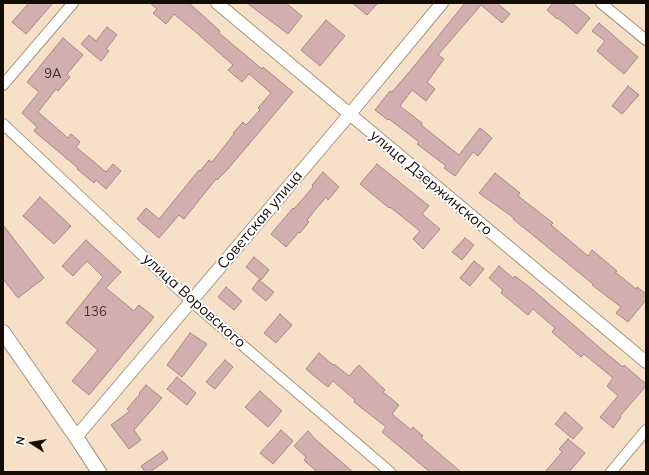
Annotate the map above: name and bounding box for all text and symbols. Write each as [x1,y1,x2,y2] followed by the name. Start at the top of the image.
[44,66,62,82] house number: 9А
[366,126,496,240] street label: улица Дзержинского
[214,167,306,273] street label: Советская улица
[139,250,249,352] street label: улица Воровского
[83,304,107,320] house number: 136
[12,423,52,463] north arrow
[13,435,28,446] text: N

